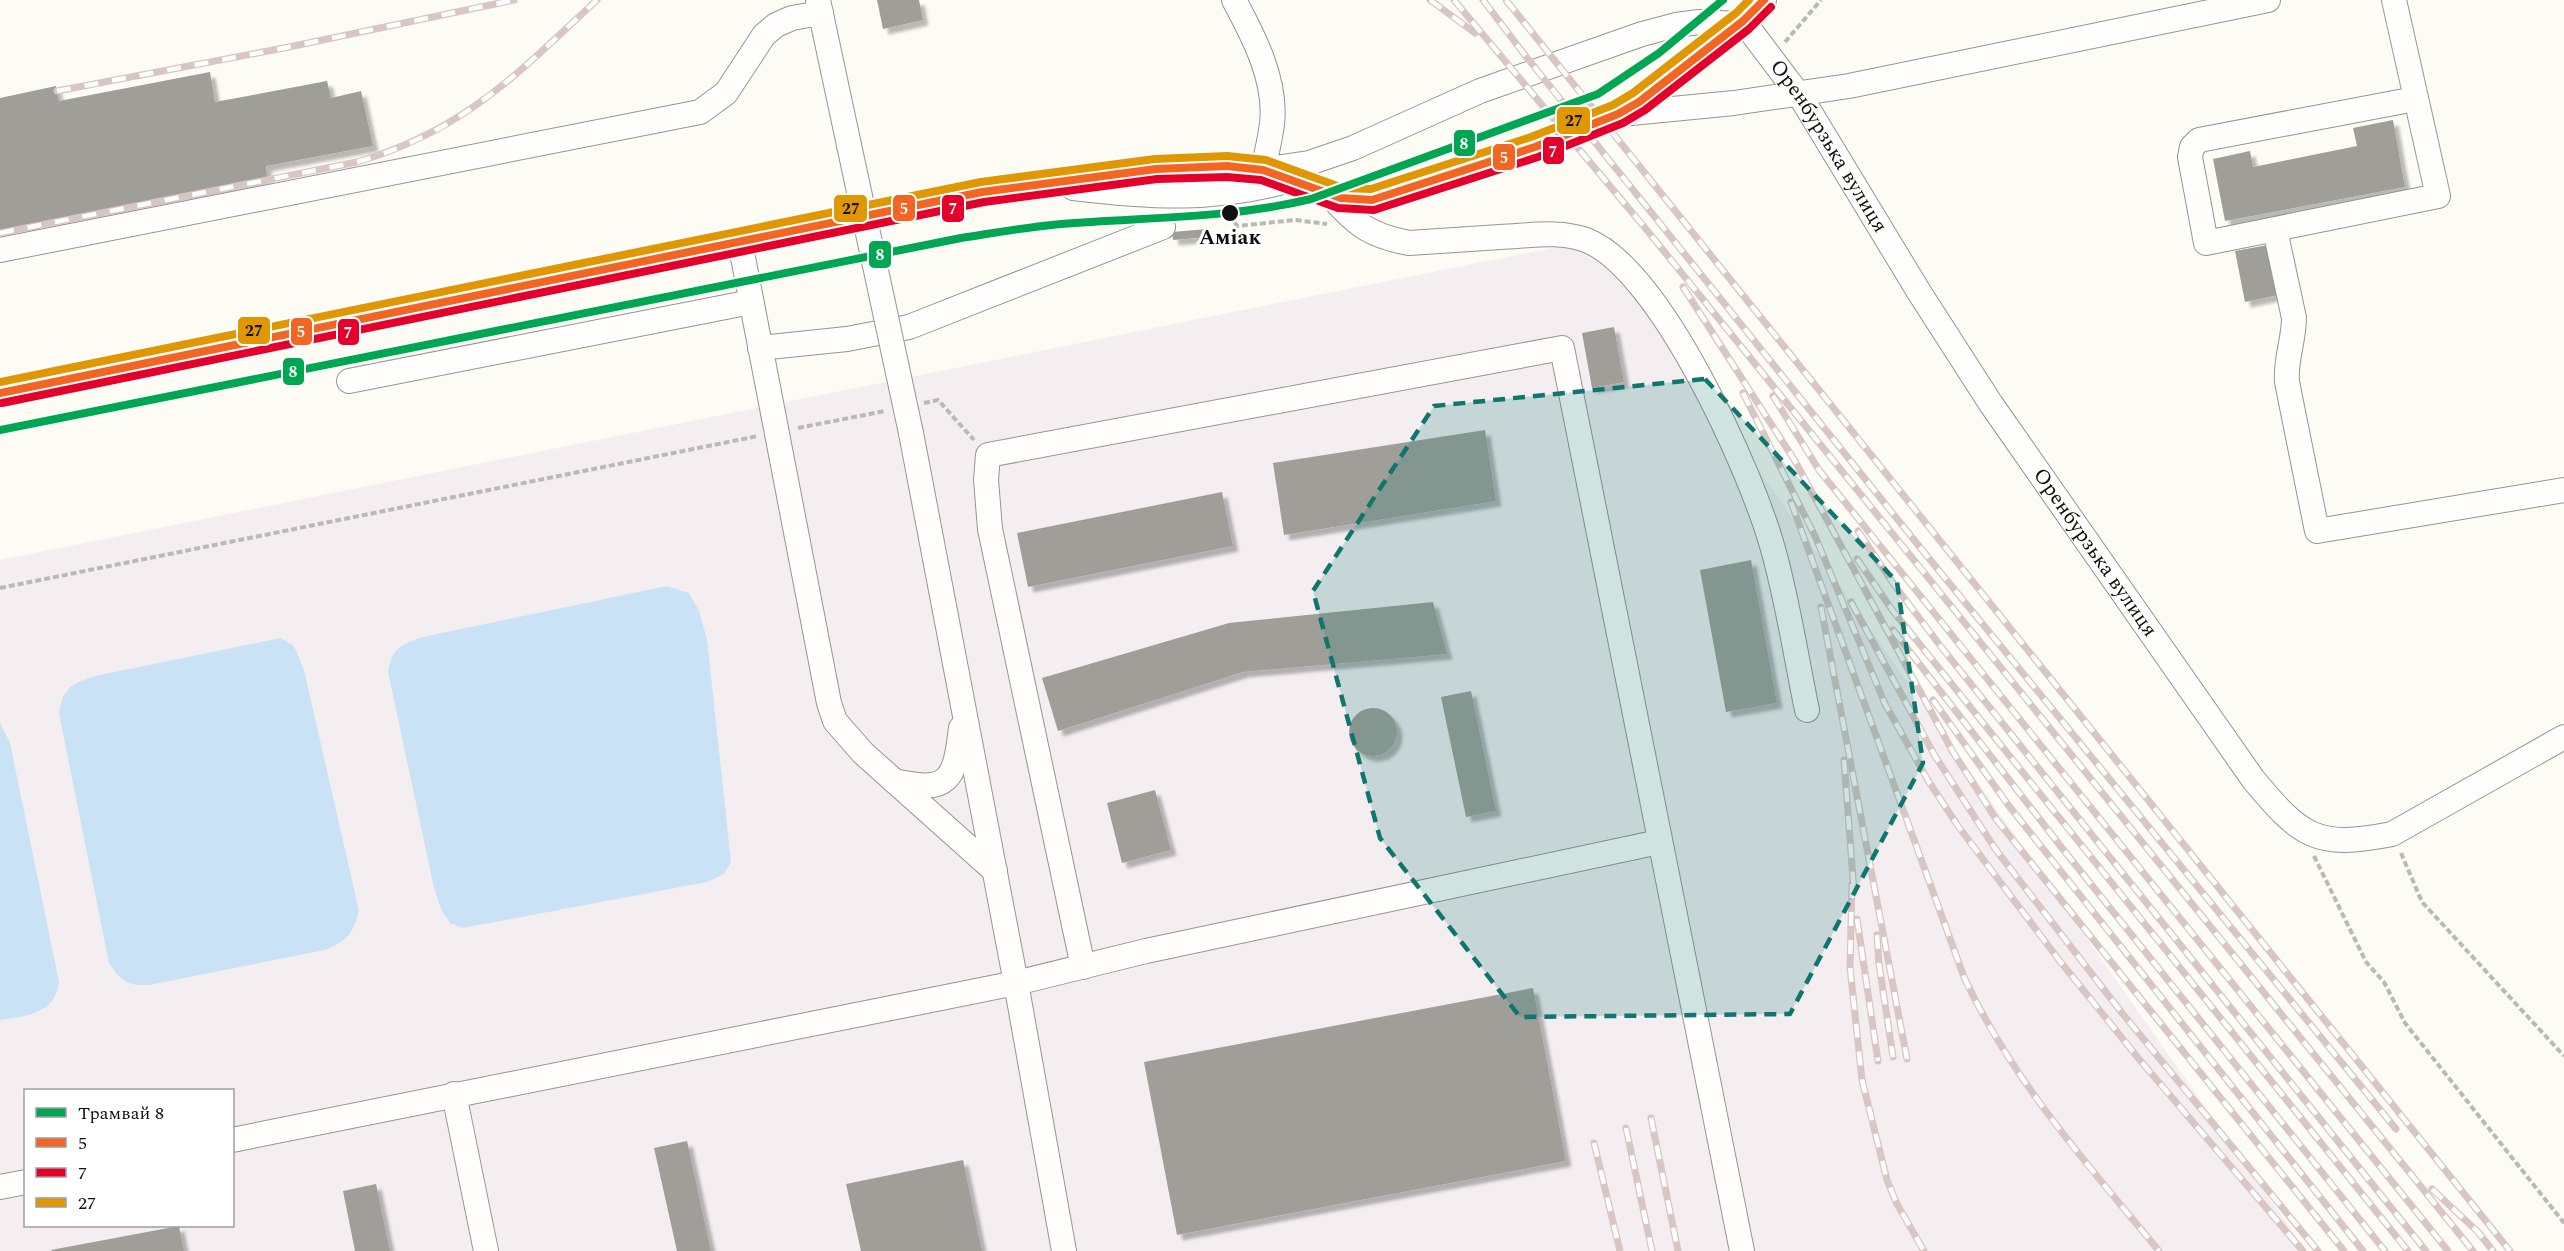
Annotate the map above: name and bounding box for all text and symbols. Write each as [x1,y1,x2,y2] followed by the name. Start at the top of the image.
[1762,53,1896,239] street label: Оренбурзька вулиця
[1556,106,1591,135] line badge: 27
[1565,109,1583,133] text: 27
[1453,129,1476,157] line badge: 8
[1460,132,1469,156] text: 8
[1542,136,1565,165] line badge: 7
[1549,140,1558,164] text: 7
[1492,143,1516,171] line badge: 5
[1500,146,1508,170] text: 5
[833,194,868,223] line badge: 27
[892,194,916,222] line badge: 5
[941,194,965,223] line badge: 7
[842,197,860,221] text: 27
[900,197,908,221] text: 5
[949,197,958,221] text: 7
[1220,203,1240,223] marker: Аміак
[1199,222,1261,254] place label: Аміак
[868,240,892,269] line badge: 8
[876,243,885,267] text: 8
[237,316,271,345] line badge: 27
[290,317,313,346] line badge: 5
[337,318,360,346] line badge: 7
[245,319,263,343] text: 27
[297,320,305,344] text: 5
[344,321,353,345] text: 7
[282,357,305,386] line badge: 8
[289,360,298,384] text: 8
[2024,462,2165,644] street label: Оренбурзька вулиця
[24,1089,234,1227] legend
[78,1100,164,1127] text: Трамвай 8
[78,1130,87,1157] text: 5
[78,1160,87,1187] text: 7
[78,1190,96,1217] text: 27

